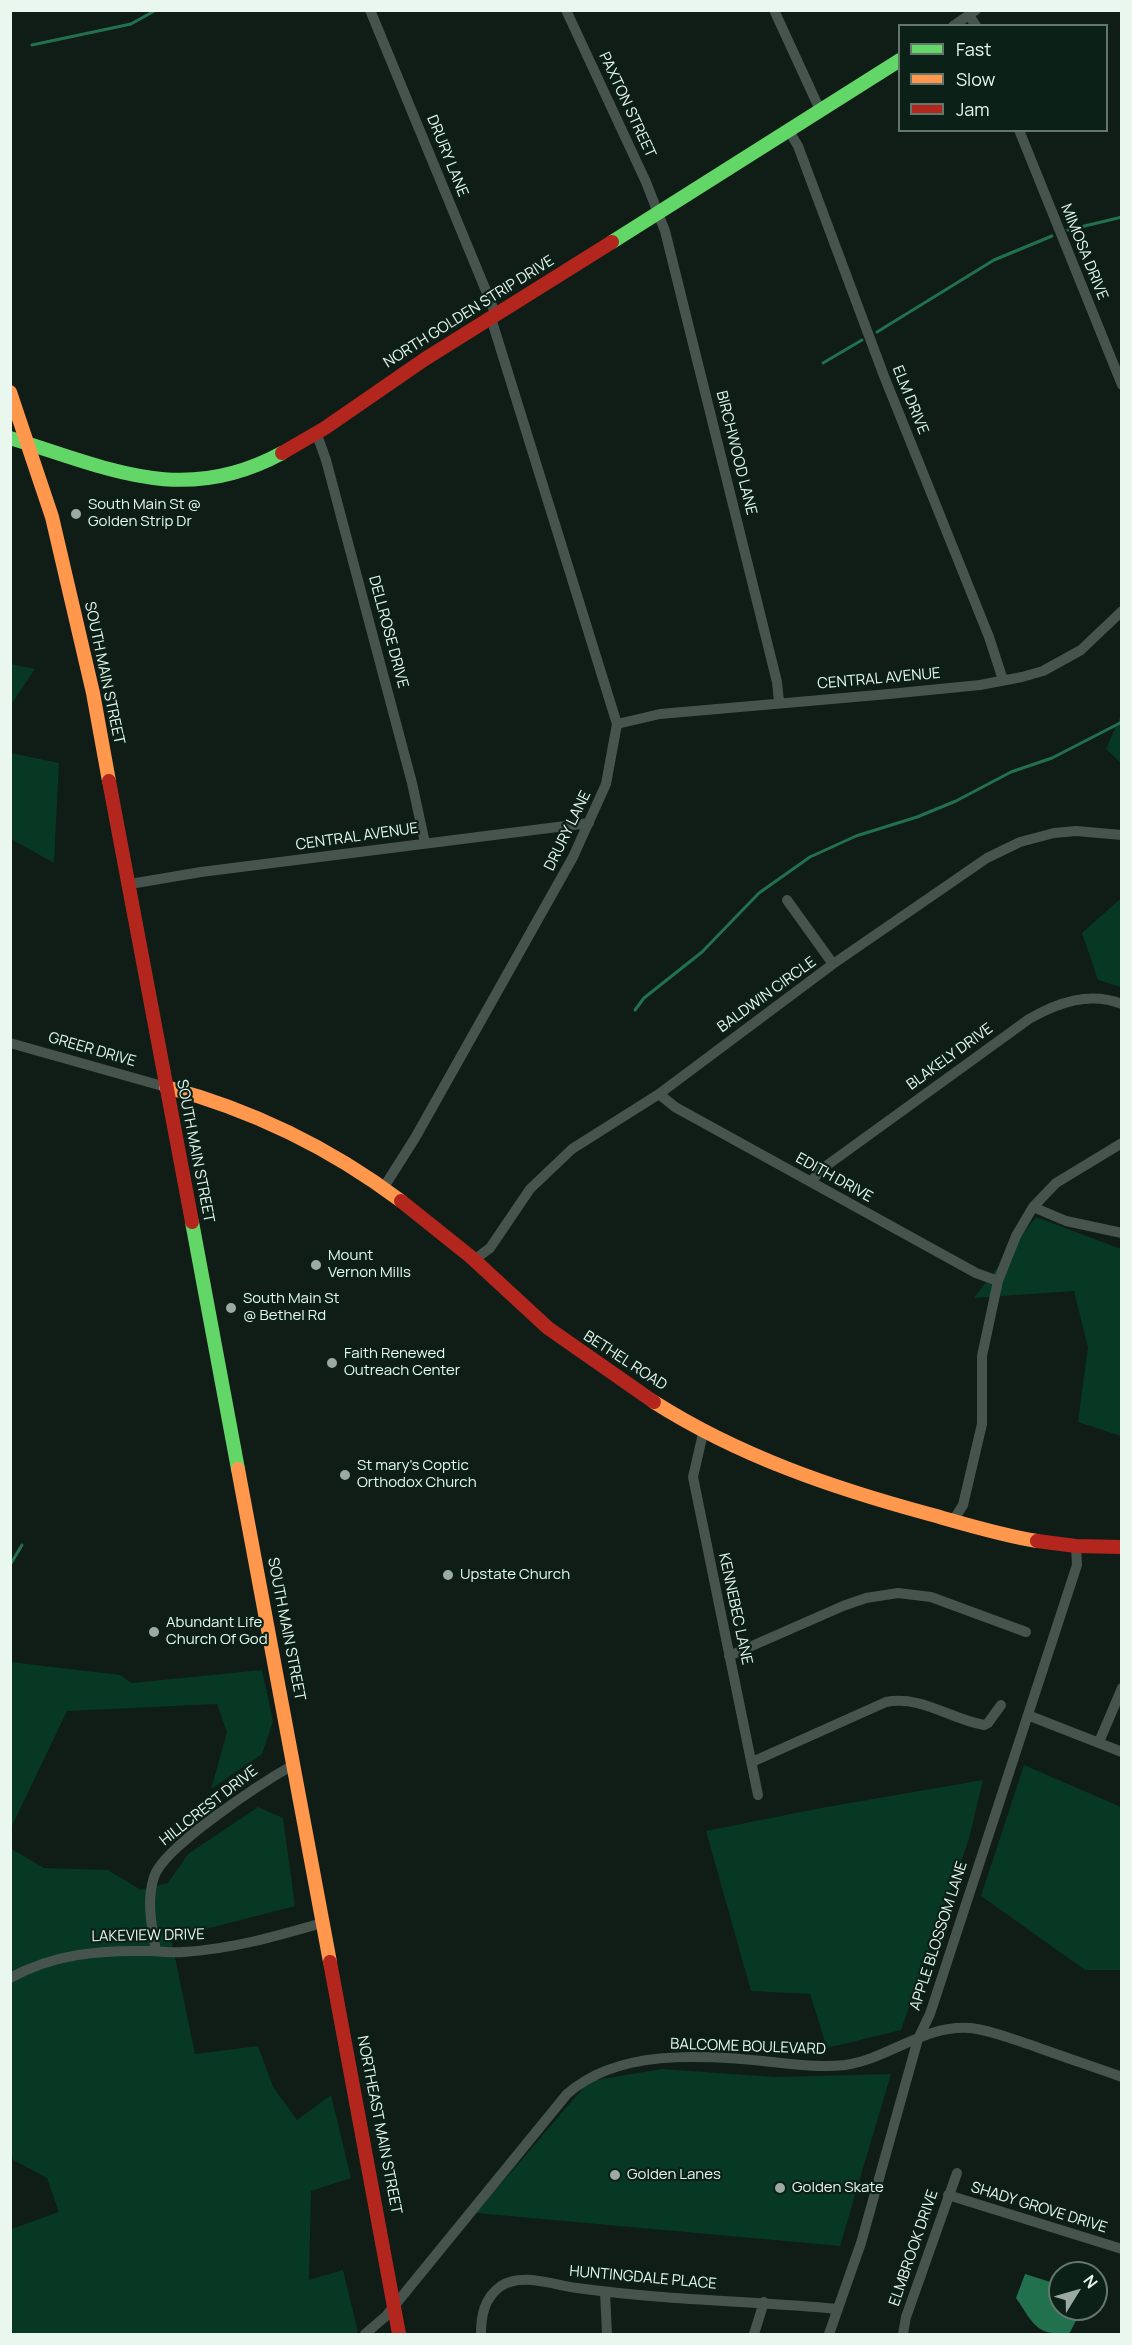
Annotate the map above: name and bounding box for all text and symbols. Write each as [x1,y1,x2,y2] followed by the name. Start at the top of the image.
[898,24,1108,132] legend
[956,37,991,61] text: Fast
[595,49,659,161] street label: PAXTON STREET
[956,67,995,91] text: Slow
[956,97,990,121] text: Jam
[422,112,472,200] street label: DRURY LANE
[1057,201,1111,303] street label: MIMOSA DRIVE
[380,252,558,372] street label: NORTH GOLDEN STRIP DRIVE
[888,363,932,437] street label: ELM DRIVE
[712,389,760,517] street label: BIRCHWOOD LANE
[88,496,201,531] place label: South Main St @ Golden Strip Dr
[69,507,83,521] marker: South Main St @ Golden Strip Dr
[364,574,412,690] street label: DELLROSE DRIVE
[80,600,128,746] street label: SOUTH MAIN STREET
[817,665,941,693] street label: CENTRAL AVENUE
[541,788,595,874] street label: DRURY LANE
[295,819,419,855] street label: CENTRAL AVENUE
[714,953,820,1037] street label: BALDWIN CIRCLE
[903,1020,997,1094] street label: BLAKELY DRIVE
[46,1029,138,1071] street label: GREER DRIVE
[172,1078,218,1224] street label: SOUTH MAIN STREET
[792,1150,876,1206] street label: EDITH DRIVE
[328,1247,411,1282] place label: Mount Vernon Mills
[309,1258,323,1272] marker: Mount Vernon Mills
[243,1290,340,1325] place label: South Main St @ Bethel Rd
[224,1301,238,1315] marker: South Main St @ Bethel Rd
[580,1327,670,1395] street label: BETHEL ROAD
[344,1345,460,1380] place label: Faith Renewed Outreach Center
[325,1356,339,1370] marker: Faith Renewed Outreach Center
[357,1457,477,1492] place label: St mary's Coptic Orthodox Church
[338,1468,352,1482] marker: St mary's Coptic Orthodox Church
[714,1552,756,1666] street label: KENNEBEC LANE
[263,1556,309,1702] street label: SOUTH MAIN STREET
[460,1566,570,1584] place label: Upstate Church
[441,1568,455,1582] marker: Upstate Church
[166,1614,268,1649] place label: Abundant Life Church Of God
[147,1625,161,1639] marker: Abundant Life Church Of God
[156,1762,262,1850] street label: HILLCREST DRIVE
[906,1859,972,2013] street label: APPLE BLOSSOM LANE
[91,1926,205,1946] street label: LAKEVIEW DRIVE
[353,2034,405,2216] street label: NORTHEAST MAIN STREET
[670,2035,826,2059] street label: BALCOME BOULEVARD
[627,2166,721,2184] place label: Golden Lanes
[608,2168,622,2182] marker: Golden Lanes
[792,2179,884,2197] place label: Golden Skate
[969,2179,1109,2237] street label: SHADY GROVE DRIVE
[773,2181,787,2195] marker: Golden Skate
[886,2188,942,2308] street label: ELMBROOK DRIVE
[1048,2261,1108,2321] north arrow
[568,2263,718,2293] street label: HUNTINGDALE PLACE
[1079,2270,1103,2293] text: N

